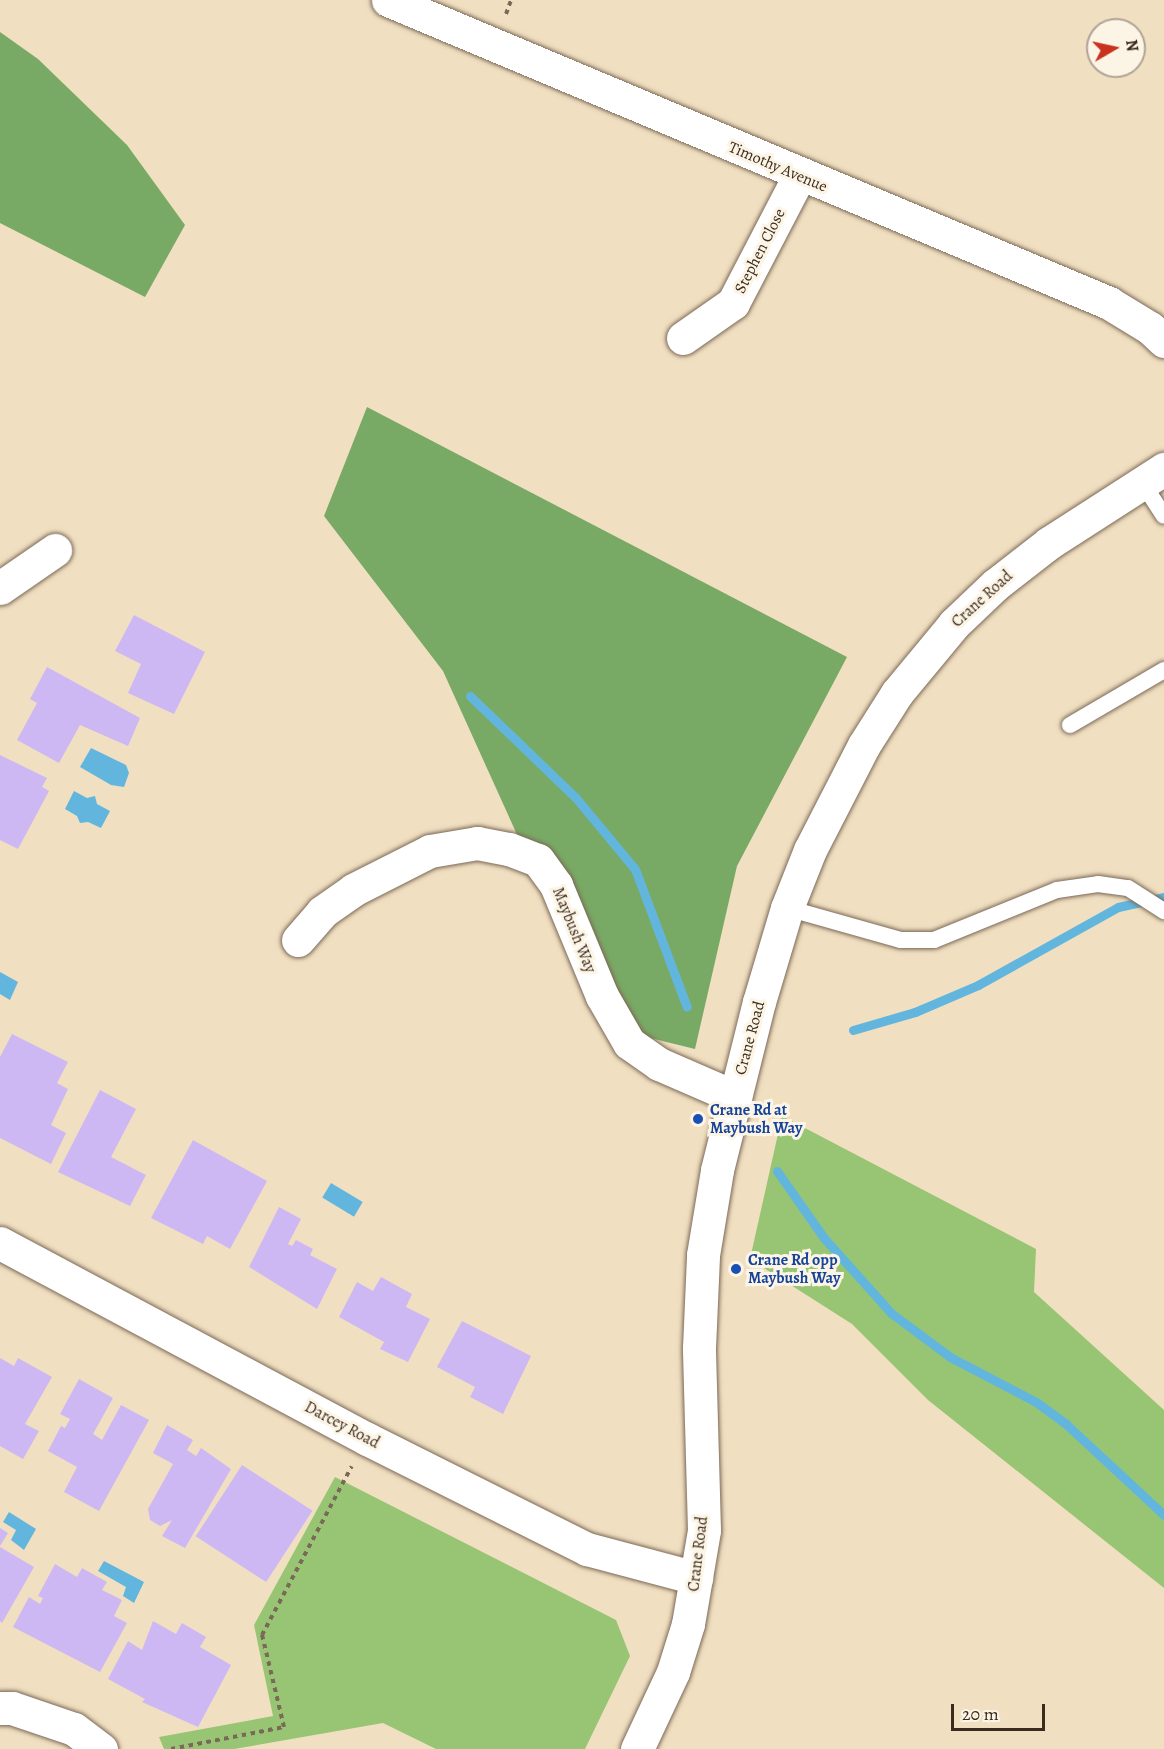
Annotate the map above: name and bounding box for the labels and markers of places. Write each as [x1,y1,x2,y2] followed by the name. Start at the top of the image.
[710,1100,802,1138] place label: Crane Rd at Maybush Way
[691,1112,705,1126] marker: Crane Rd at Maybush Way
[748,1250,840,1288] place label: Crane Rd opp Maybush Way
[729,1262,743,1276] marker: Crane Rd opp Maybush Way

